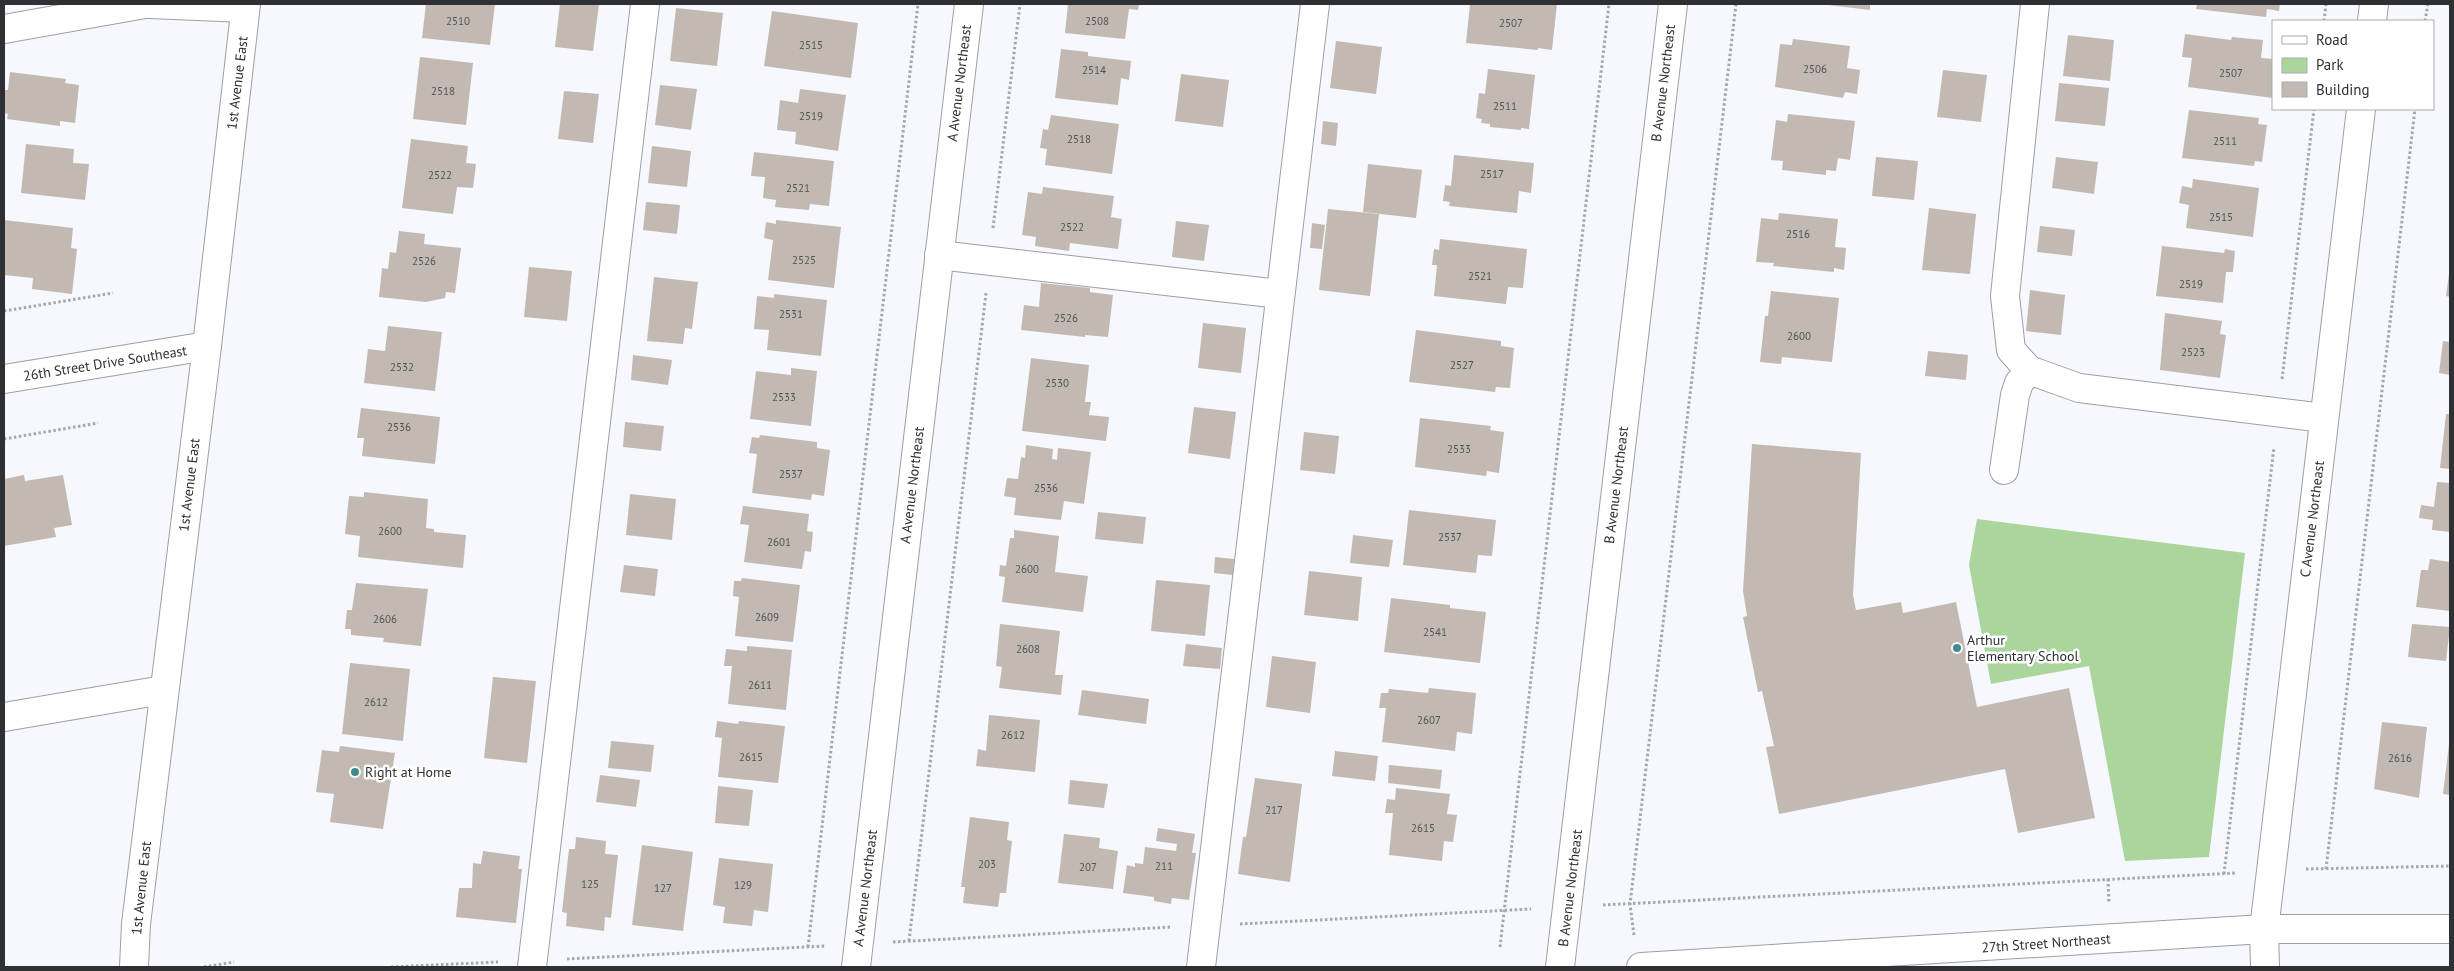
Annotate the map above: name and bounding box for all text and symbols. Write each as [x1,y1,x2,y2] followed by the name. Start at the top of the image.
[446,14,470,28] house number: 2510
[1085,14,1109,28] house number: 2508
[1499,16,1523,30] house number: 2507
[2272,20,2434,110] legend
[943,23,975,142] street label: A Avenue Northeast
[1647,23,1679,143] street label: B Avenue Northeast
[2316,30,2348,49] text: Road
[222,35,252,131] street label: 1st Avenue East
[799,38,823,52] house number: 2515
[2316,55,2344,74] text: Park
[1803,62,1827,76] house number: 2506
[1082,63,1106,77] house number: 2514
[2219,66,2243,80] house number: 2507
[2316,80,2370,99] text: Building
[431,84,455,98] house number: 2518
[1493,99,1517,113] house number: 2511
[799,109,823,123] house number: 2519
[1067,132,1091,146] house number: 2518
[2213,134,2237,148] house number: 2511
[1480,167,1504,181] house number: 2517
[428,168,452,182] house number: 2522
[786,181,810,195] house number: 2521
[2209,210,2233,224] house number: 2515
[1060,220,1084,234] house number: 2522
[1786,227,1810,241] house number: 2516
[792,253,816,267] house number: 2525
[412,254,436,268] house number: 2526
[1468,269,1492,283] house number: 2521
[2179,277,2203,291] house number: 2519
[779,307,803,321] house number: 2531
[1054,311,1078,325] house number: 2526
[1787,329,1811,343] house number: 2600
[22,341,188,385] street label: 26th Street Drive Southeast
[2181,345,2205,359] house number: 2523
[1450,358,1474,372] house number: 2527
[390,360,414,374] house number: 2532
[1045,376,1069,390] house number: 2530
[772,390,796,404] house number: 2533
[387,420,411,434] house number: 2536
[896,425,928,544] street label: A Avenue Northeast
[1600,425,1632,545] street label: B Avenue Northeast
[174,437,204,533] street label: 1st Avenue East
[1447,442,1471,456] house number: 2533
[2296,459,2328,578] street label: C Avenue Northeast
[779,467,803,481] house number: 2537
[1034,481,1058,495] house number: 2536
[378,524,402,538] house number: 2600
[1438,530,1462,544] house number: 2537
[767,535,791,549] house number: 2601
[1015,562,1039,576] house number: 2600
[755,610,779,624] house number: 2609
[373,612,397,626] house number: 2606
[1423,625,1447,639] house number: 2541
[1967,631,2079,665] place label: Arthur Elementary School
[1016,642,1040,656] house number: 2608
[1951,642,1963,654] marker: Arthur Elementary School
[748,678,772,692] house number: 2611
[364,695,388,709] house number: 2612
[1417,713,1441,727] house number: 2607
[1001,728,1025,742] house number: 2612
[739,750,763,764] house number: 2615
[2388,751,2412,765] house number: 2616
[365,763,452,781] place label: Right at Home
[349,766,361,778] marker: Right at Home
[1265,803,1283,817] house number: 217
[1411,821,1435,835] house number: 2615
[849,828,881,947] street label: A Avenue Northeast
[1554,828,1586,948] street label: B Avenue Northeast
[127,840,155,936] street label: 1st Avenue East
[978,857,996,871] house number: 203
[1155,859,1173,873] house number: 211
[1079,860,1097,874] house number: 207
[581,877,599,891] house number: 125
[734,878,752,892] house number: 129
[654,881,672,895] house number: 127
[1981,929,2112,957] street label: 27th Street Northeast

